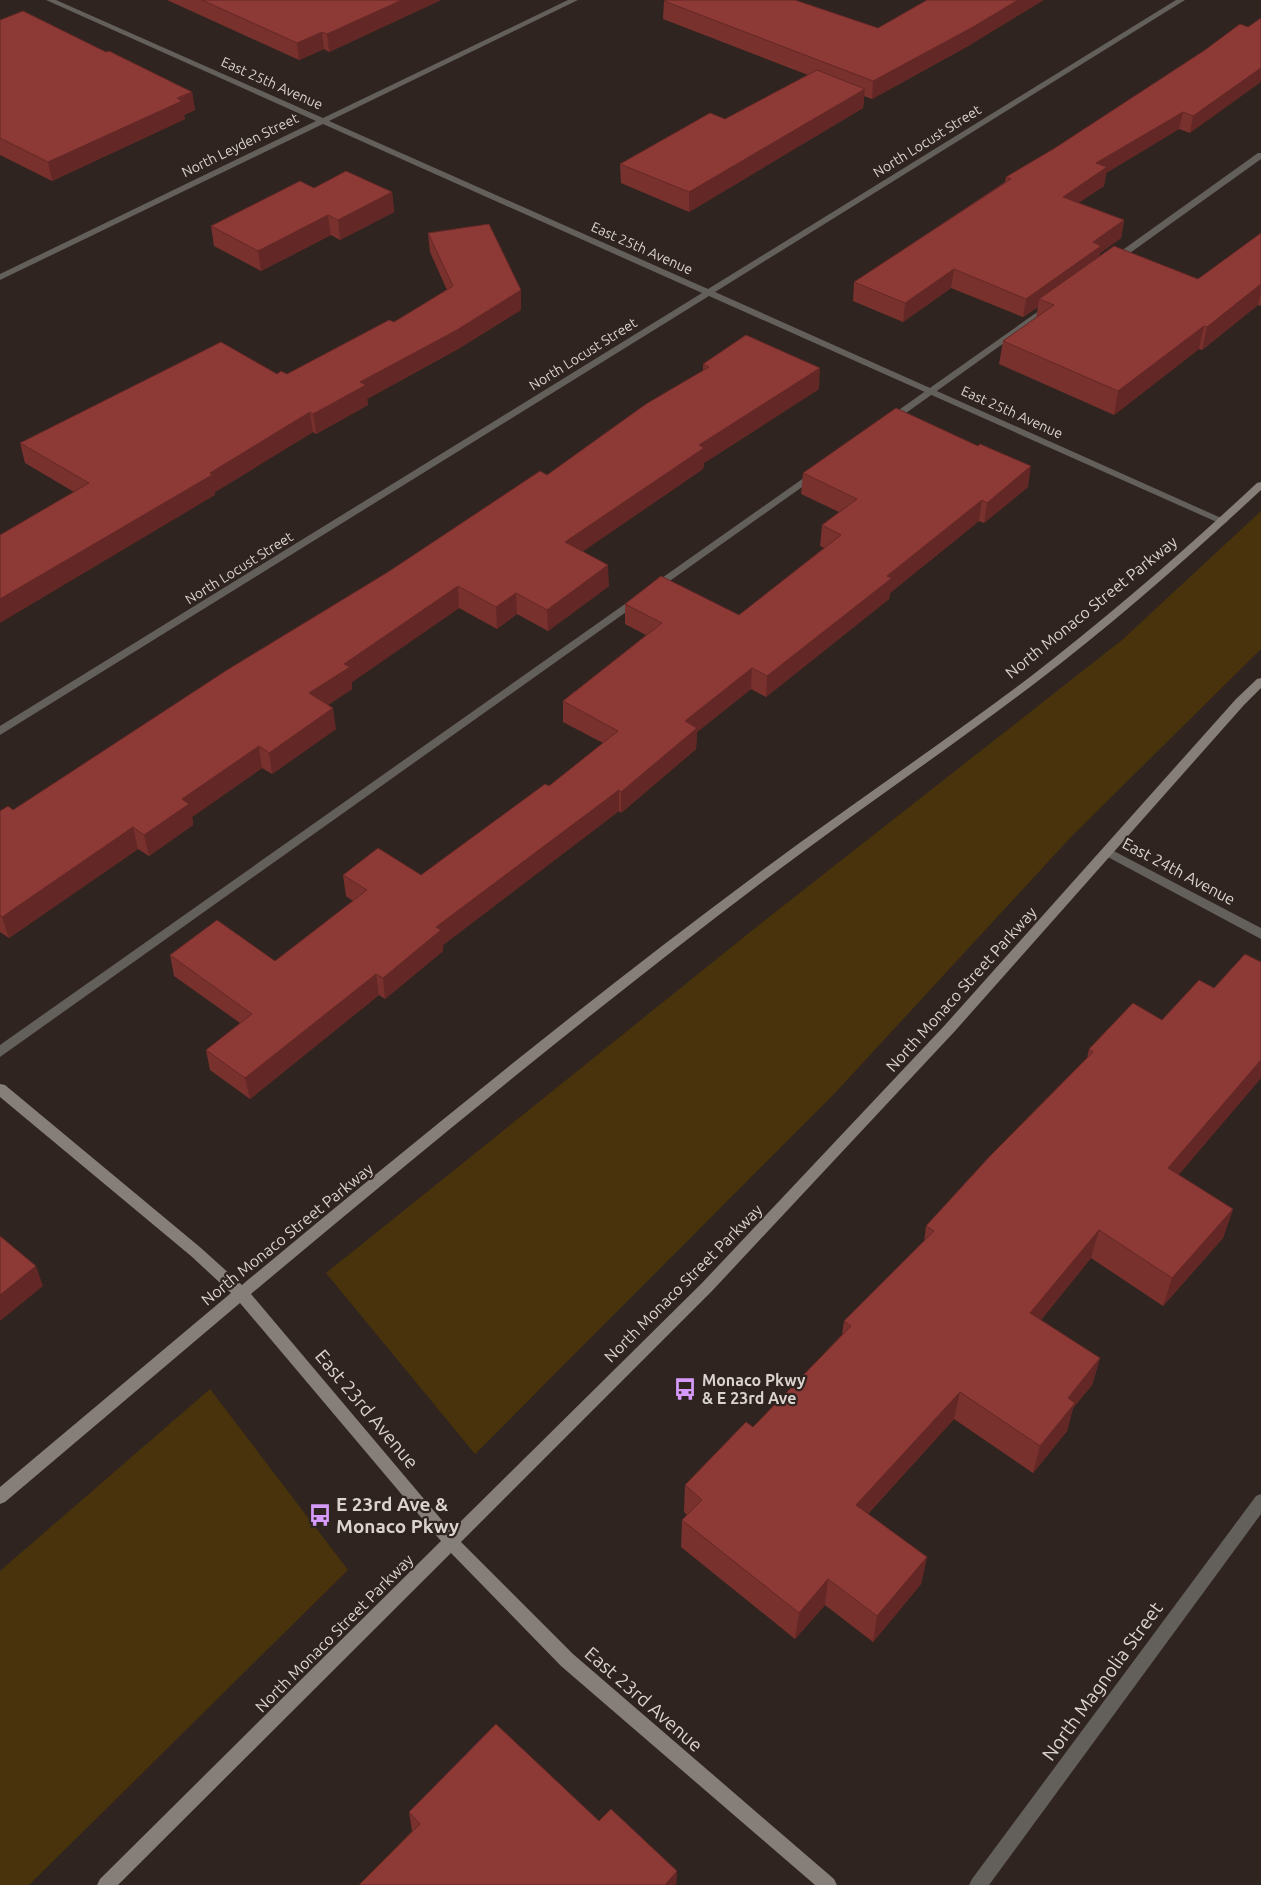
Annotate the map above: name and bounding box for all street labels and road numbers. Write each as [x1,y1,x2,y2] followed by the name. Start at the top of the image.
[219,53,325,113] street label: East 25th Avenue
[870,101,984,181] street label: North Locust Street
[179,110,301,180] street label: North Leyden Street
[589,218,695,278] street label: East 25th Avenue
[526,314,640,394] street label: North Locust Street
[959,382,1065,442] street label: East 25th Avenue
[182,528,296,608] street label: North Locust Street
[1002,532,1181,682] street label: North Monaco Street Parkway
[1120,834,1238,908] street label: East 24th Avenue
[882,903,1040,1075] street label: North Monaco Street Parkway
[198,1159,377,1309] street label: North Monaco Street Parkway
[600,1200,766,1366] street label: North Monaco Street Parkway
[311,1345,423,1473] street label: East 23rd Avenue
[251,1550,417,1716] street label: North Monaco Street Parkway
[1037,1597,1167,1765] street label: North Magnolia Street
[581,1642,707,1756] street label: East 23rd Avenue

